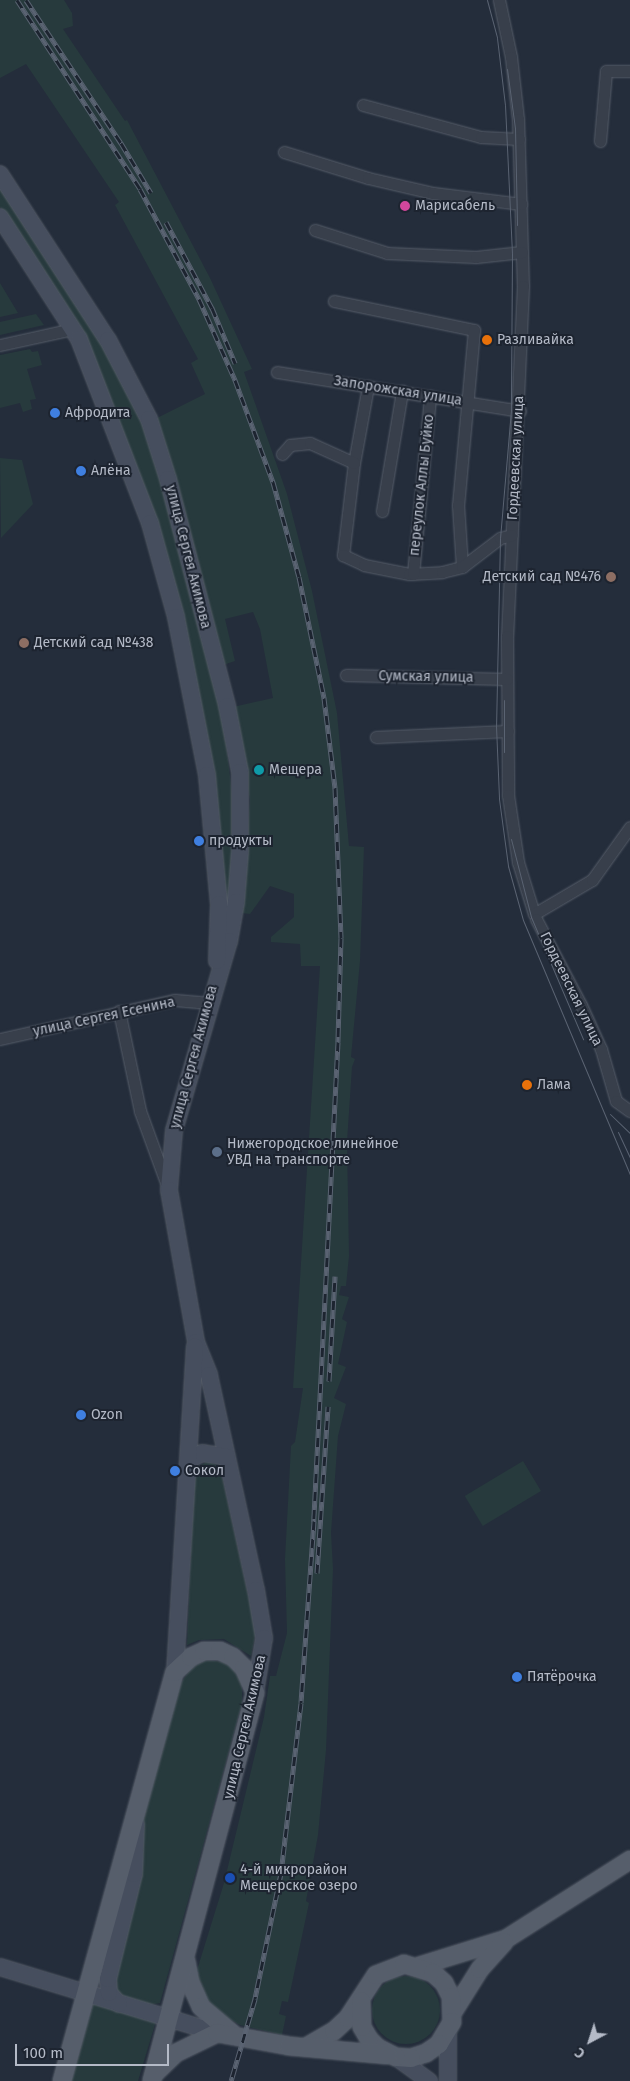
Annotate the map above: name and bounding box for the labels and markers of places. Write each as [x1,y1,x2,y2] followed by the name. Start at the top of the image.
[415,198,495,214] place label: Марисабель
[399,200,411,212] marker: Марисабель
[497,332,574,348] place label: Разливайка
[481,334,493,346] marker: Разливайка
[65,405,130,421] place label: Афродита
[49,407,61,419] marker: Афродита
[91,463,131,479] place label: Алёна
[75,465,87,477] marker: Алёна
[483,569,601,585] place label: Детский сад №476
[605,571,617,583] marker: Детский сад №476
[34,635,154,651] place label: Детский сад №438
[18,637,30,649] marker: Детский сад №438
[269,762,322,778] place label: Мещера
[253,764,265,776] marker: Мещера
[209,833,272,849] place label: продукты
[193,835,205,847] marker: продукты
[537,1077,571,1093] place label: Лама
[521,1079,533,1091] marker: Лама
[227,1136,399,1168] place label: Нижегородское линейное УВД на транспорте
[211,1146,223,1158] marker: Нижегородское линейное УВД на транспорте
[91,1407,123,1423] place label: Ozon
[75,1409,87,1421] marker: Ozon
[185,1463,224,1479] place label: Сокол
[169,1465,181,1477] marker: Сокол
[527,1669,597,1685] place label: Пятёрочка
[511,1671,523,1683] marker: Пятёрочка
[240,1862,358,1894] place label: 4-й микрорайон Мещерское озеро
[224,1872,236,1884] marker: 4-й микрорайон Мещерское озеро

